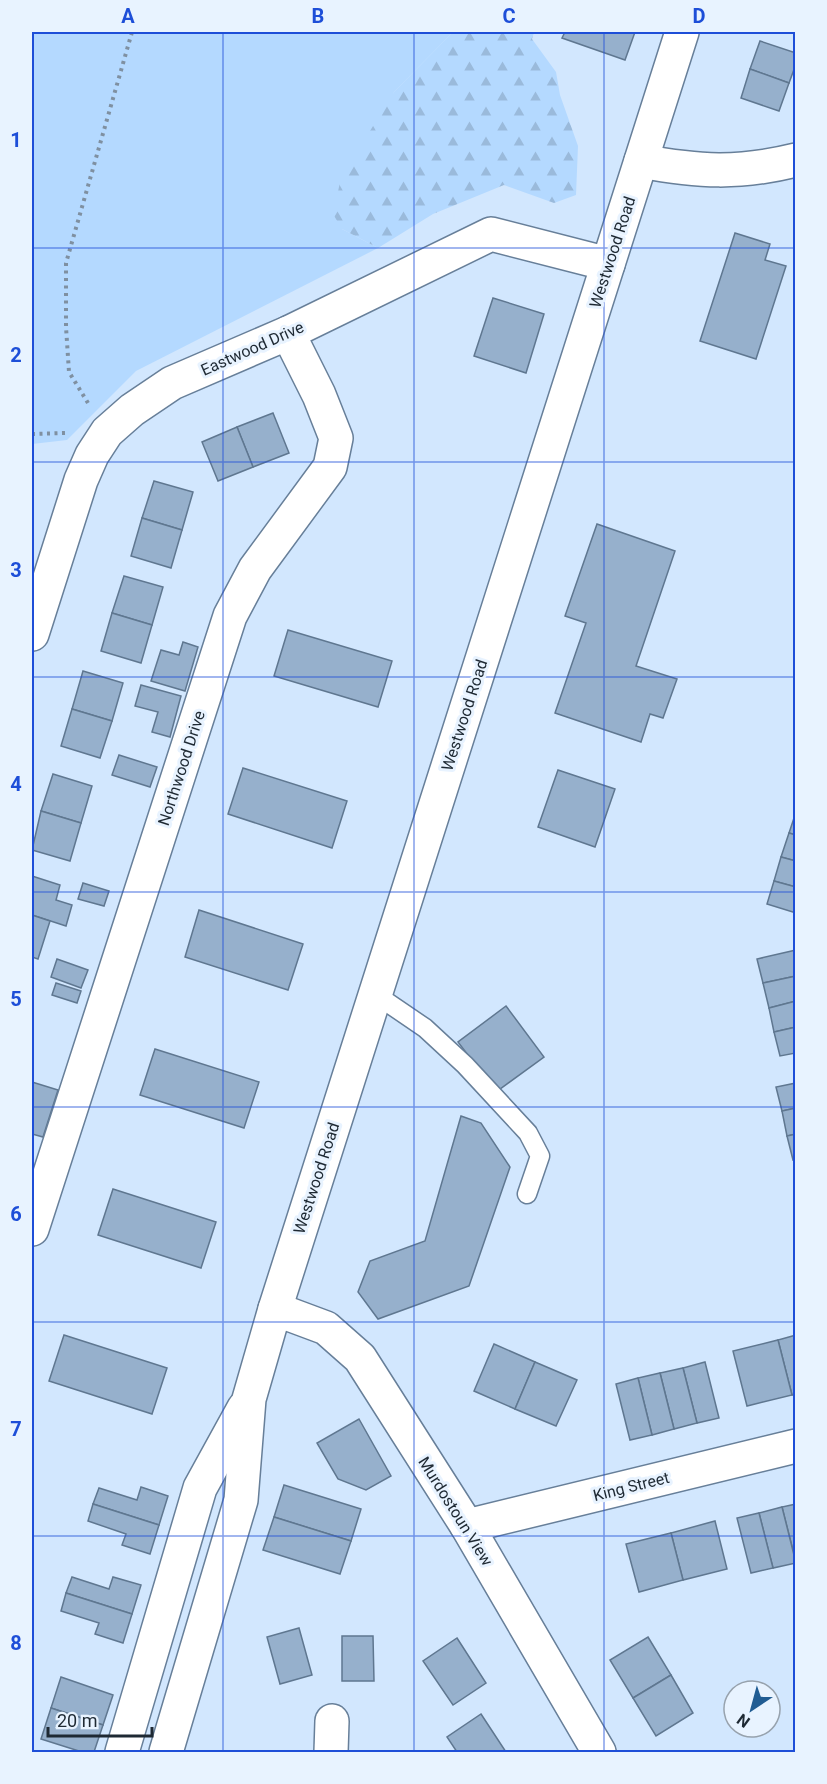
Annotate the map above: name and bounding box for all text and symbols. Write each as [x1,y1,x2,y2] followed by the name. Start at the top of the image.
[121,4,135,28] text: A
[312,4,324,28] text: B
[502,4,516,28] text: C
[693,4,706,28] text: D
[10,128,22,152] text: 1
[586,194,639,310] street label: Westwood Road
[198,317,307,380] street label: Eastwood Drive
[10,343,22,367] text: 2
[10,558,22,582] text: 3
[438,657,491,773] street label: Westwood Road
[154,708,209,828] street label: Northwood Drive
[10,772,22,796] text: 4
[10,987,22,1011] text: 5
[290,1120,343,1236] street label: Westwood Road
[10,1202,22,1226] text: 6
[10,1417,22,1441] text: 7
[414,1453,497,1569] street label: Murdostoun View
[591,1468,671,1505] street label: King Street
[10,1631,22,1655] text: 8
[722,1679,782,1739] north arrow
[48,1700,152,1738] scale bar
[57,1710,97,1731] text: 20 m
[733,1710,754,1732] text: N

